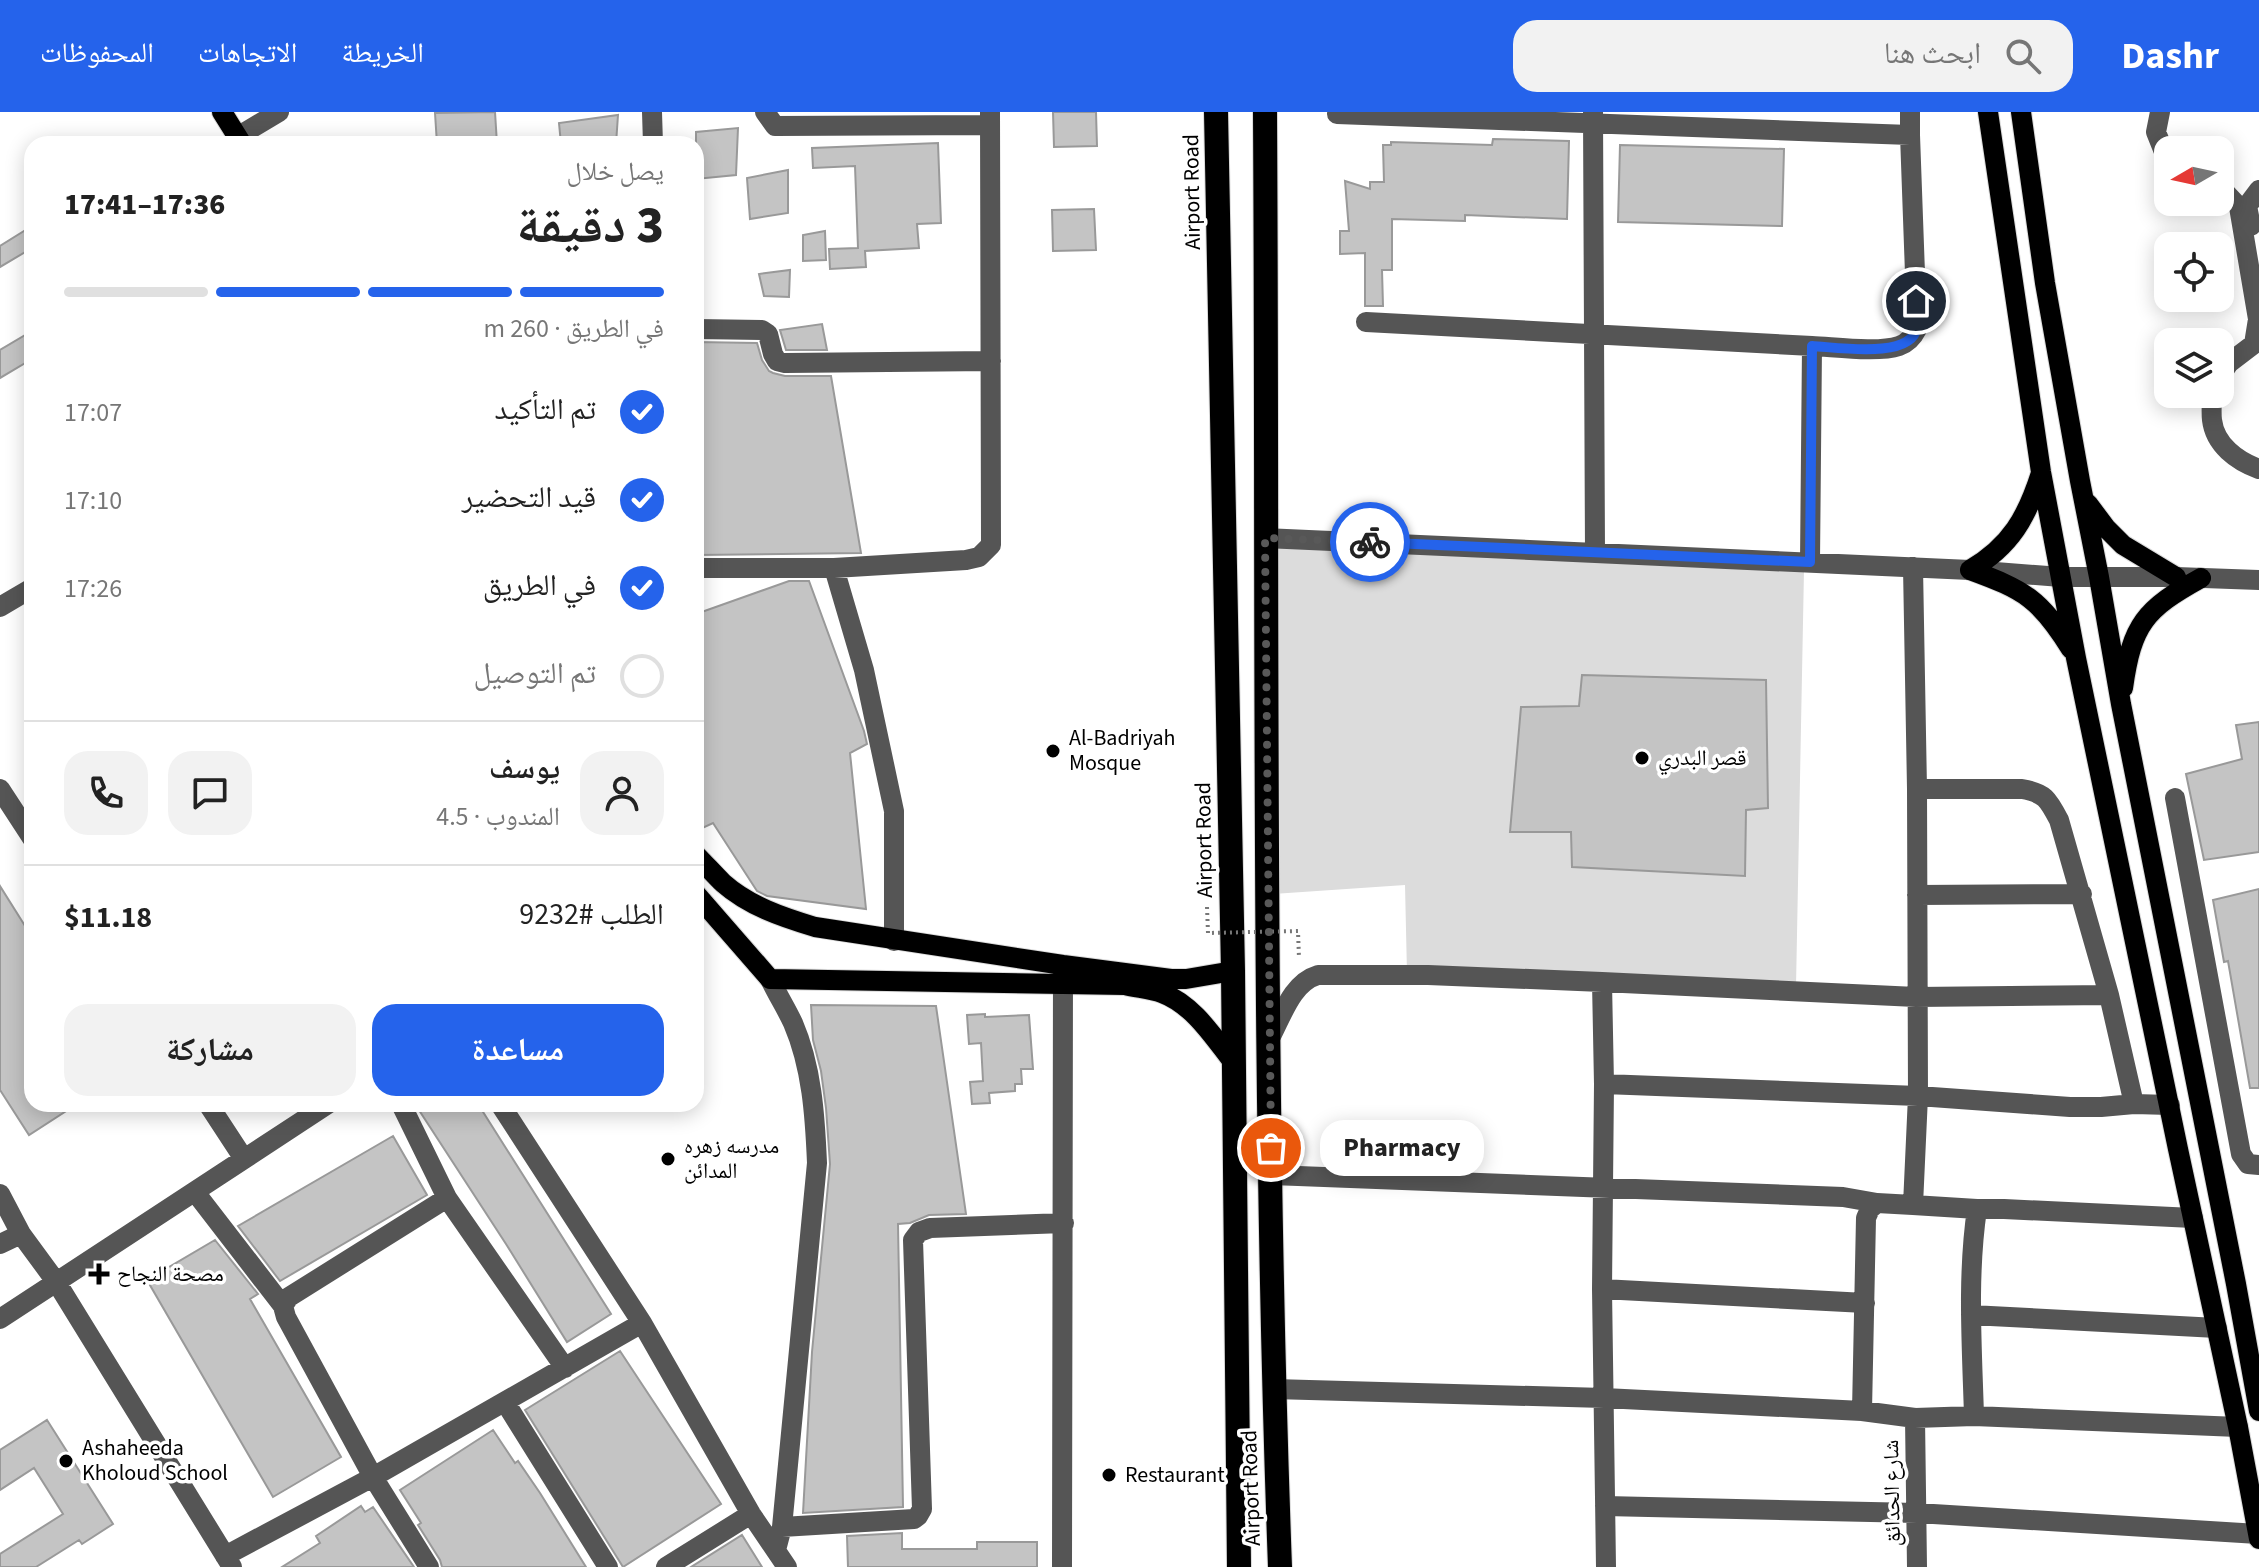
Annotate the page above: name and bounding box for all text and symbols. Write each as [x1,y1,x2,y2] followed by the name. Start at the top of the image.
[1513,20,2073,92] search box
[2121,29,2219,83] text: Dashr
[1884,32,1981,75] text: ابحث هنا
[40,33,154,73] text: المحفوظات
[198,33,297,73] text: الاتجاهات
[341,33,424,73] text: الخريطة
[2001,34,2045,78] icon: search
[1175,134,1209,250] street label: Airport Road
[2154,136,2234,216] north arrow
[2154,136,2234,408] map controls
[566,153,664,190] text: يصل خلال
[64,183,225,226] text: 17:36–17:41
[517,189,664,263] text: 3 دقيقة
[2154,232,2234,312] button: locate
[1882,267,1950,335] pin
[1894,279,1938,323] icon: home
[483,310,664,347] text: في الطريق · 260 m
[2154,328,2234,408] button: layers
[495,388,596,431] text: تم التأكيد
[620,390,664,434] icon: check
[64,394,122,431] text: 17:07
[462,476,596,519] text: قيد التحضير
[620,478,664,522] icon: check
[64,482,122,519] text: 17:10
[1330,502,1410,582] courier
[1348,520,1392,564] icon: bike
[483,564,596,607] text: في الطريق
[620,566,664,610] icon: check
[64,570,122,607] text: 17:26
[473,652,596,695] text: تم التوصيل
[1069,722,1176,779] place label: Al-Badriyah Mosque
[1044,742,1062,760] marker: Al-Badriyah Mosque
[1658,742,1746,775] place label: قصر البدري
[489,747,560,790] text: يوسف
[1633,749,1651,767] marker: قصر البدري
[64,751,148,835] button: phone
[168,751,252,835] button: chat
[580,751,664,835] button: person
[1187,782,1221,898] street label: Airport Road
[436,798,560,835] text: المندوب · 4.5
[519,893,664,936] text: الطلب #9232
[64,896,152,939] text: $11.18
[64,1004,356,1096] button: مشاركة
[372,1004,664,1096] button: مساعدة
[1237,1114,1305,1182] pin
[1319,1120,1483,1176] callout: Pharmacy
[1249,1126,1293,1170] icon: bag
[1343,1129,1461,1166] text: Pharmacy
[684,1130,779,1187] place label: مدرسه زهره المدائن
[659,1150,677,1168] marker: مدرسه زهره المدائن
[117,1258,224,1290] place label: مصحة النجاح
[88,1263,110,1285] marker: مصحة النجاح
[1233,1430,1269,1546] street label: Airport Road
[82,1432,228,1489] place label: Ashaheeda Kholoud School
[1875,1439,1909,1547] street label: شارع الحدائق
[57,1452,75,1470] marker: Ashaheeda Kholoud School
[1125,1459,1225,1491] place label: Restaurant
[1100,1466,1118,1484] marker: Restaurant

